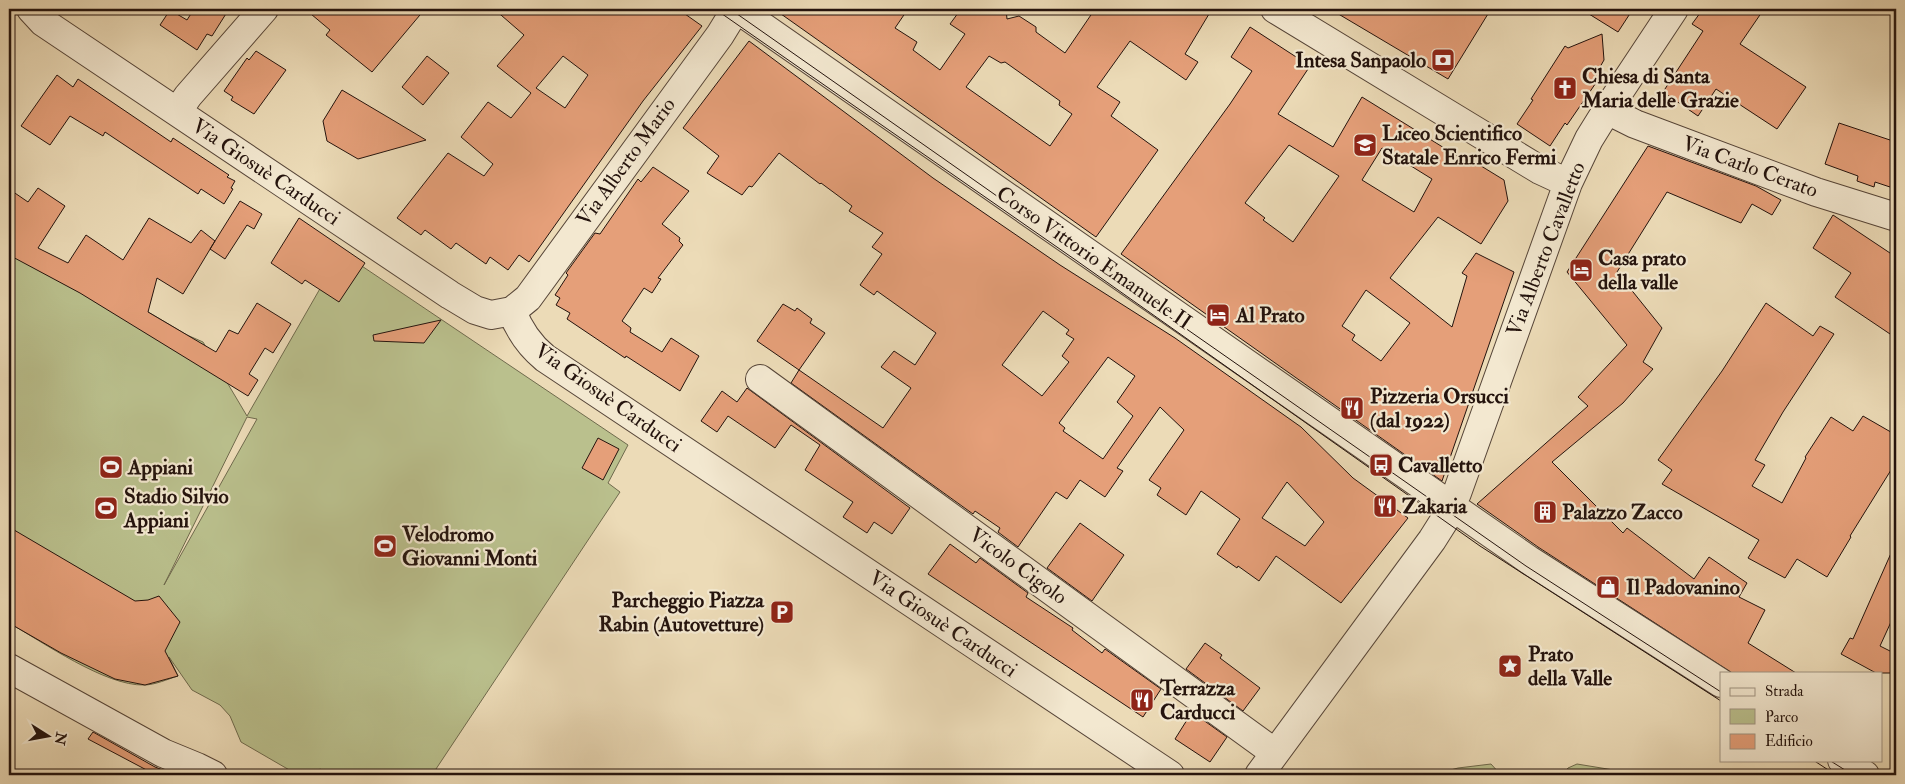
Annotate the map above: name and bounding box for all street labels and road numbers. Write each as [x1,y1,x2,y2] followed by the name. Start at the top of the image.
[570,92,682,232] street label: Via Alberto Mario
[187,112,346,232] street label: Via Giosuè Carducci
[1678,130,1822,204] street label: Via Carlo Cerato
[1500,158,1592,340] street label: Via Alberto Cavalletto
[991,180,1197,336] street label: Corso Vittorio Emanuele II
[529,337,687,459] street label: Via Giosuè Carducci
[964,521,1072,611] street label: Vicolo Cigolo
[864,564,1023,684] street label: Via Giosuè Carducci

